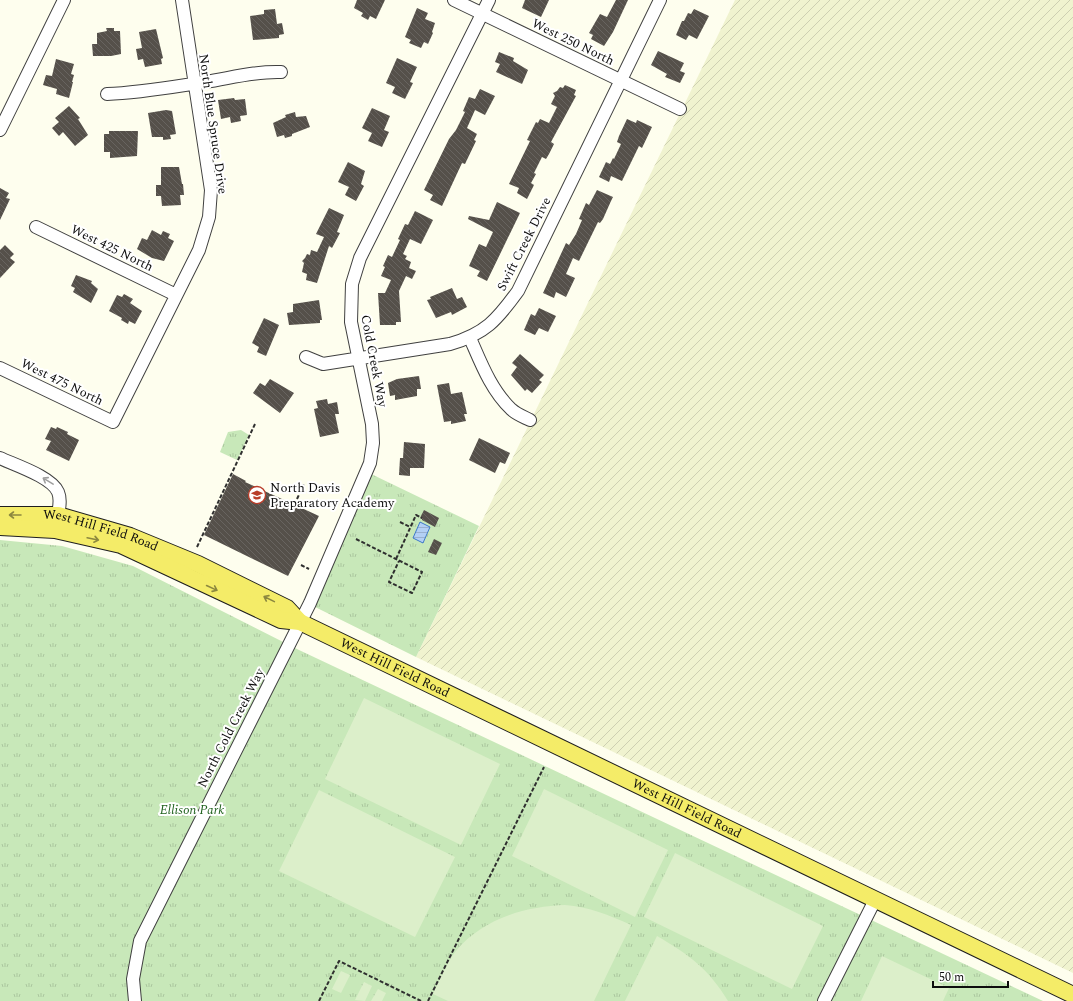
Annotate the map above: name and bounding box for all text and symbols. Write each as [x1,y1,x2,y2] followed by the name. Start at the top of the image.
[528,13,618,71] street label: West 250 North
[193,53,233,195] street label: North Blue Spruce Drive
[492,194,556,294] street label: Swift Creek Drive
[67,219,157,277] street label: West 425 North
[355,313,393,410] street label: Cold Creek Way
[17,353,107,411] street label: West 475 North
[42,477,54,485] one-way arrow
[270,478,395,513] place label: North Davis Preparatory Academy
[247,485,267,505] school or university icon: North Davis Preparatory Academy
[43,505,161,557] street label: West Hill Field Road
[9,511,22,519] one-way arrow
[86,535,99,543] one-way arrow
[206,585,218,592] one-way arrow
[263,595,275,602] one-way arrow
[337,633,453,703] street label: West Hill Field Road
[192,664,270,791] street label: North Cold Creek Way
[629,774,745,844] street label: West Hill Field Road
[160,800,224,820] park label: Ellison Park
[933,963,1008,989] scale bar
[939,968,964,987] text: 50 m

